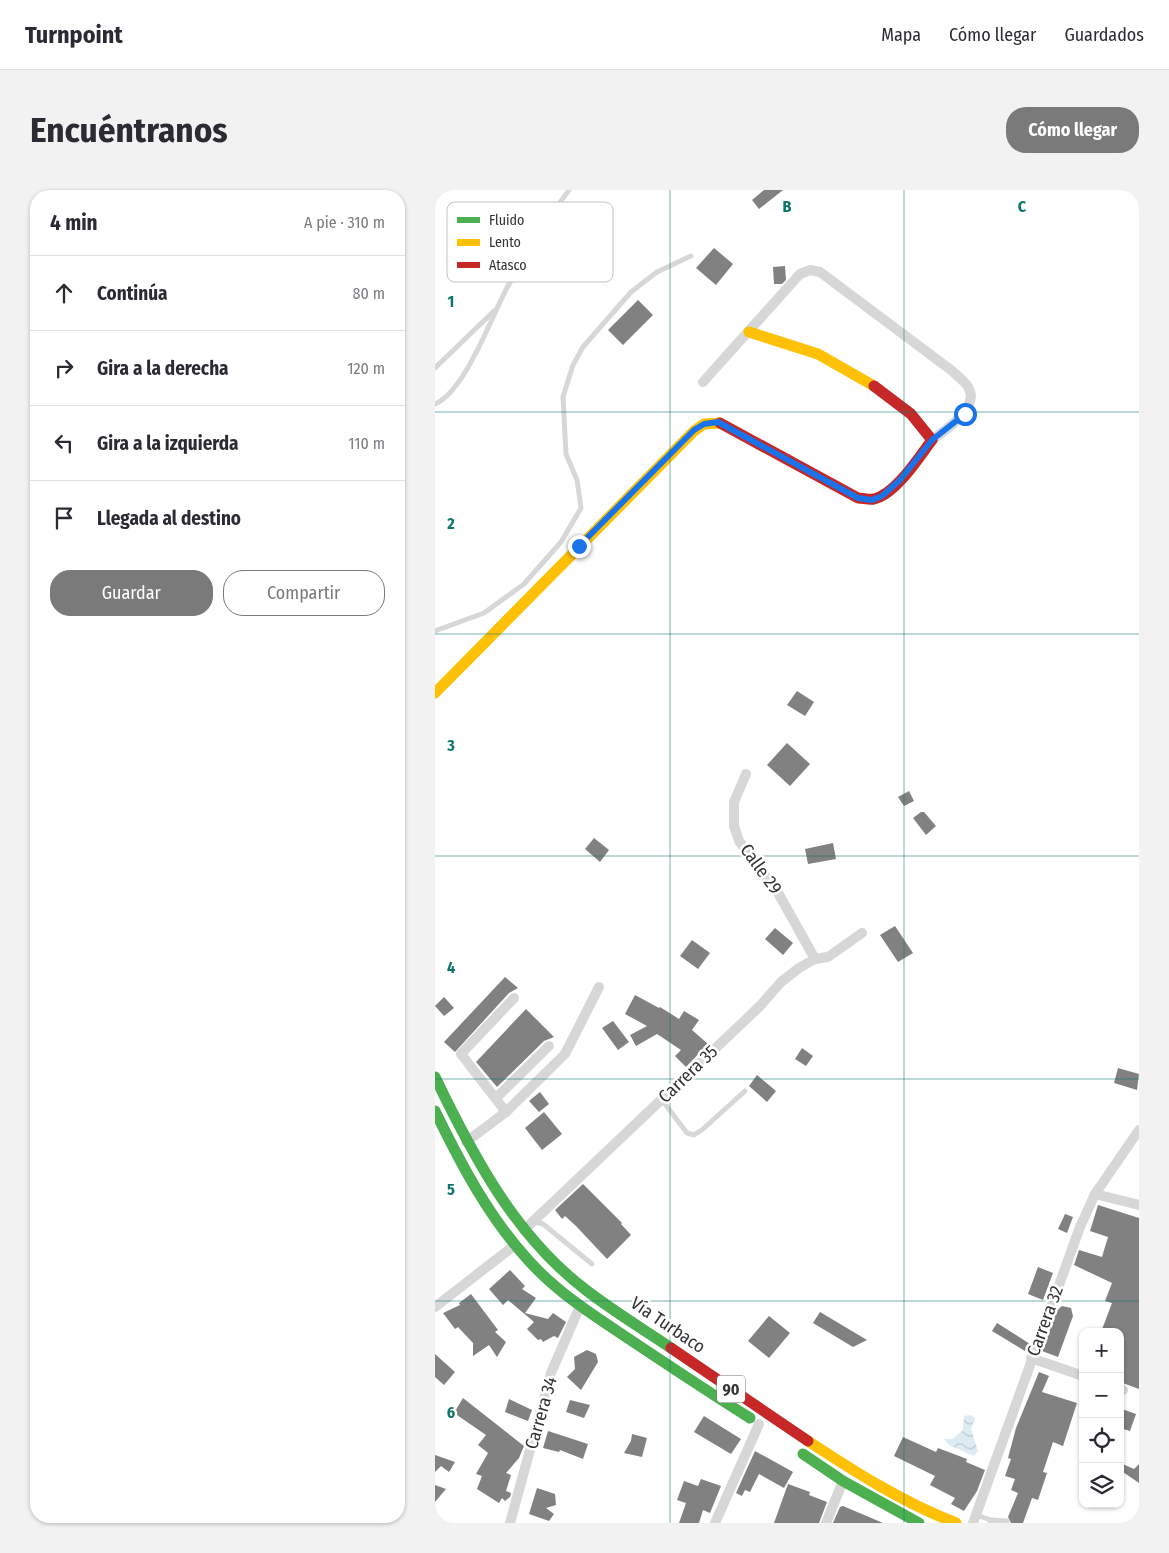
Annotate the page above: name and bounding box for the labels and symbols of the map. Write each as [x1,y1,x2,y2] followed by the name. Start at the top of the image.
[783,197,792,216] text: B
[1018,197,1027,216] text: C
[447,202,613,282] legend
[489,212,524,229] text: Fluido
[489,234,521,251] text: Lento
[489,257,527,274] text: Atasco
[448,292,454,311] text: 1
[954,403,977,426] route start
[446,514,455,533] text: 2
[568,535,591,558] route end
[446,736,455,755] text: 3
[735,840,787,898] street label: Calle 29
[447,958,455,977] text: 4
[654,1040,722,1108] street label: Carrera 35
[447,1180,455,1199] text: 5
[1022,1283,1068,1359] street label: Carrera 32
[626,1292,710,1358] street label: Vía Turbaco
[520,1374,562,1452] street label: Carrera 34
[717,1376,745,1402] road number: 90
[447,1403,455,1422] text: 6

